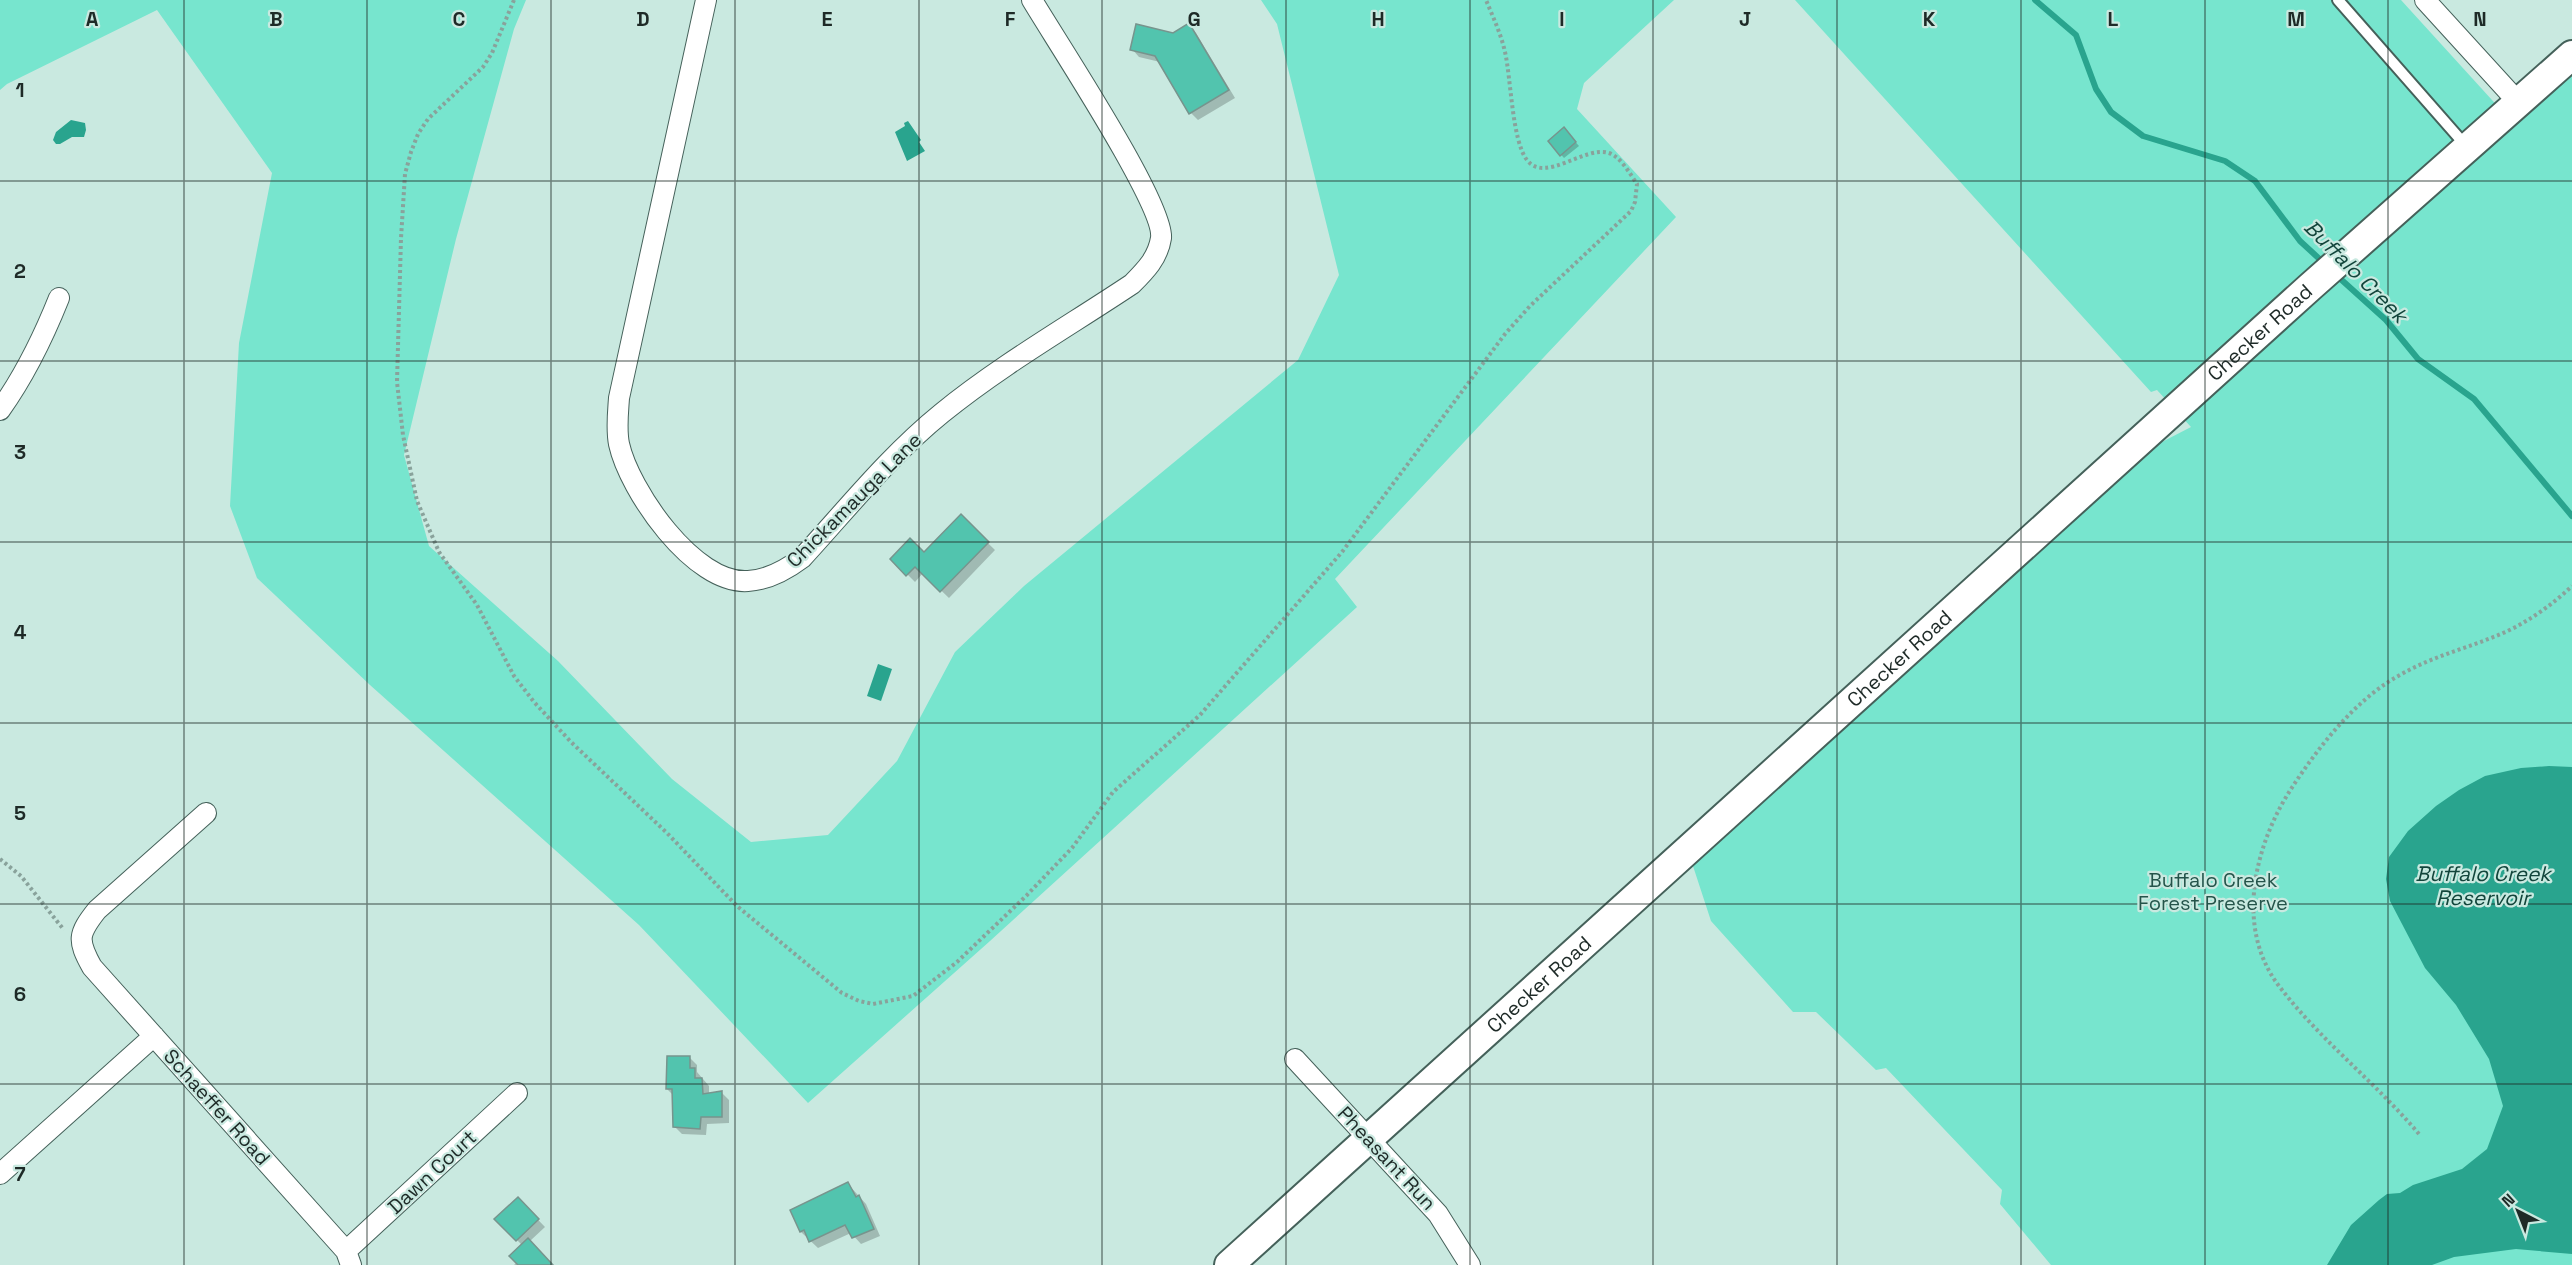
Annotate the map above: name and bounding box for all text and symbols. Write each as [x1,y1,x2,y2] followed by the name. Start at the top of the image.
[86,6,99,32] text: A
[269,6,283,32] text: B
[453,6,466,32] text: C
[636,6,650,32] text: D
[821,6,833,32] text: E
[1005,6,1016,32] text: F
[1187,6,1201,32] text: G
[1371,6,1385,32] text: H
[1559,6,1565,32] text: I
[1739,6,1751,32] text: J
[1923,6,1936,32] text: K
[2108,6,2119,32] text: L
[2287,6,2305,32] text: M
[2473,6,2487,32] text: N
[15,77,25,103] text: 1
[2299,214,2415,330] water label: Buffalo Creek
[14,258,26,284] text: 2
[2202,278,2318,387] street label: Checker Road
[781,427,927,573] street label: Chickamauga Lane
[14,439,26,465] text: 3
[1841,604,1957,713] street label: Checker Road
[14,619,27,645] text: 4
[14,800,26,826] text: 5
[2415,860,2553,911] water label: Buffalo Creek Reservoir
[2138,867,2288,916] park label: Buffalo Creek Forest Preserve
[1481,930,1597,1039] street label: Checker Road
[14,981,26,1007] text: 6
[158,1043,276,1171] street label: Schaeffer Road
[1332,1101,1442,1215] street label: Pheasant Run
[382,1124,482,1220] street label: Dawn Court
[14,1161,26,1187] text: 7
[2488,1181,2548,1241] north arrow
[2497,1189,2519,1212] text: N

